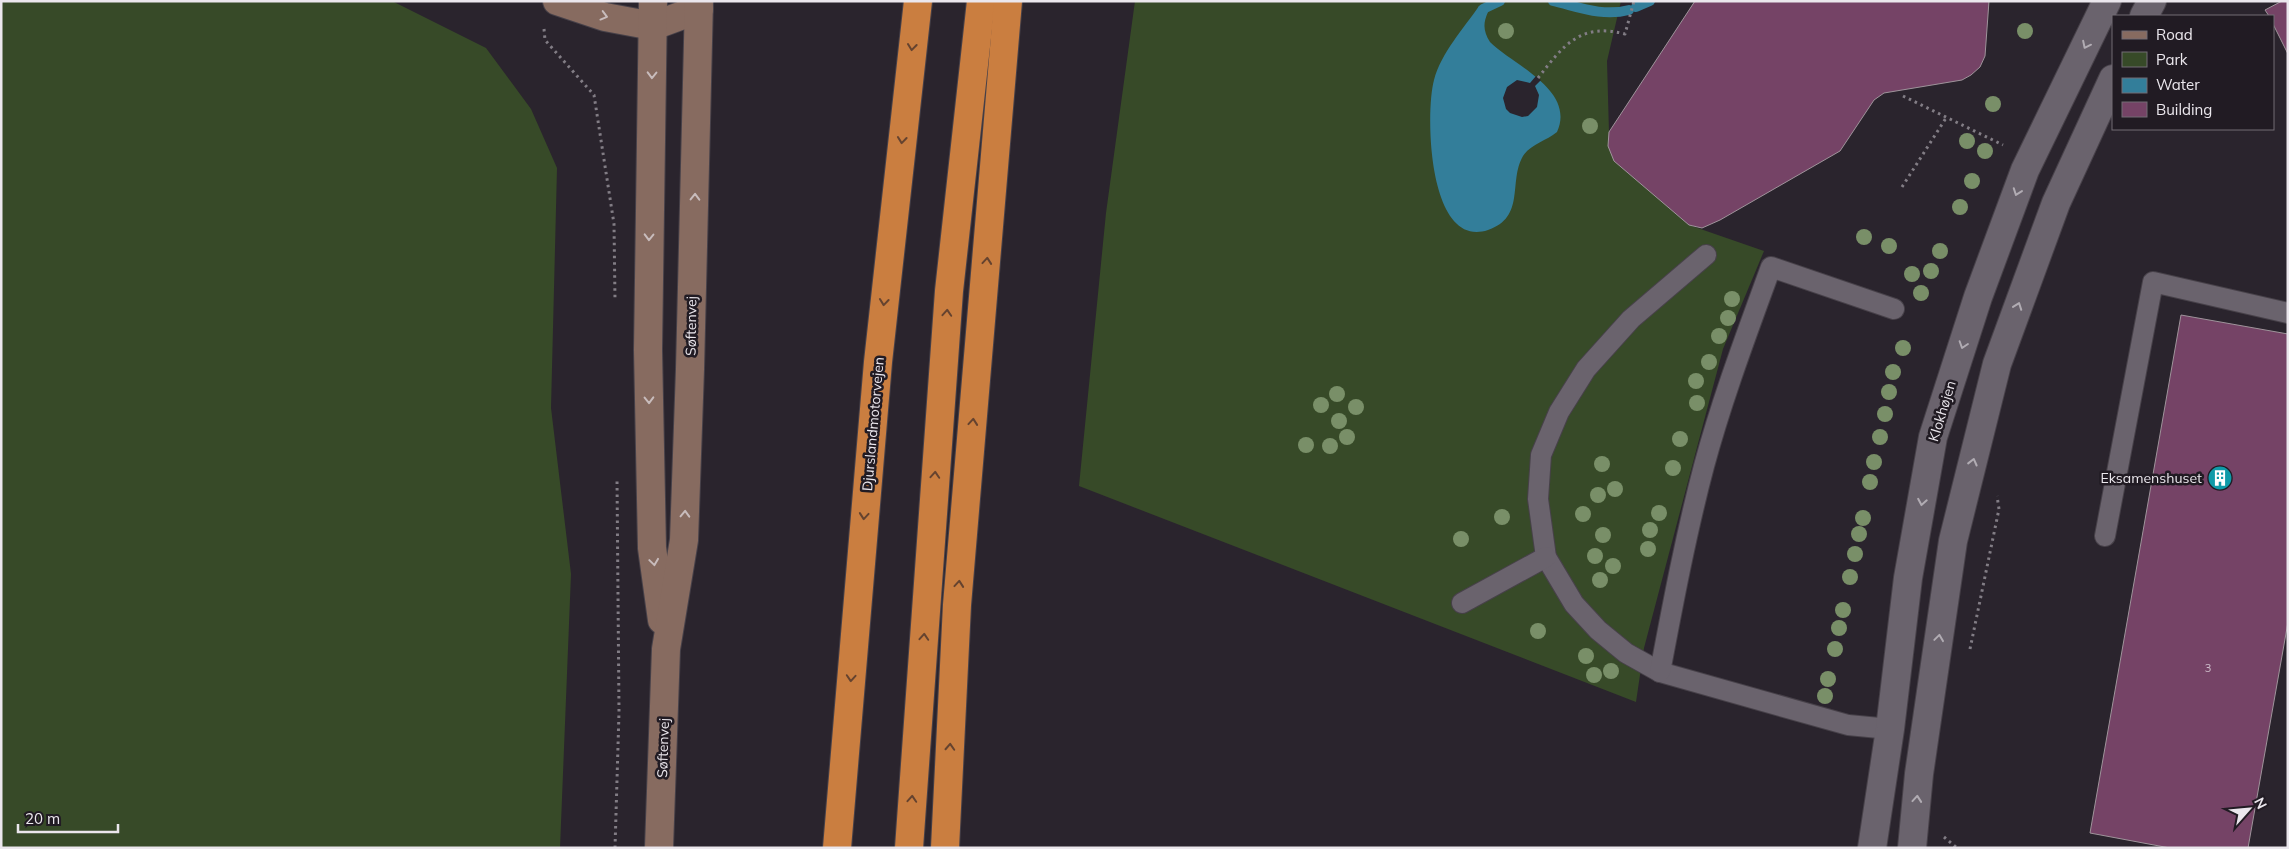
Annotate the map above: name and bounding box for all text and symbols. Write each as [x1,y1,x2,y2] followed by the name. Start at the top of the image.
[599,10,608,21] one-way arrow
[2112,15,2274,130] legend
[2156,25,2193,44] text: Road
[2082,40,2092,49] one-way arrow
[907,43,918,51] one-way arrow
[2156,50,2188,69] text: Park
[647,71,657,79] one-way arrow
[2156,75,2200,94] text: Water
[2156,100,2212,119] text: Building
[897,137,908,145] one-way arrow
[2013,187,2023,196] one-way arrow
[689,193,700,201] one-way arrow
[644,233,655,241] one-way arrow
[981,256,992,264] one-way arrow
[681,296,701,356] street label: Søftenvej
[879,298,890,306] one-way arrow
[2012,302,2022,311] one-way arrow
[941,309,952,317] one-way arrow
[1958,341,1968,349] one-way arrow
[858,356,888,492] street label: Djurslandmotorvejen
[1924,378,1960,444] street label: Klokhøjen
[644,396,654,404] one-way arrow
[967,418,978,426] one-way arrow
[1967,457,1978,466] one-way arrow
[2207,465,2233,491] building icon: Eksamenshuset
[2101,469,2202,487] place label: Eksamenshuset
[930,471,941,479] one-way arrow
[1917,498,1927,507] one-way arrow
[679,510,690,518] one-way arrow
[859,512,870,520] one-way arrow
[648,558,659,566] one-way arrow
[953,580,964,588] one-way arrow
[918,633,929,641] one-way arrow
[1933,634,1944,642] one-way arrow
[2205,661,2211,675] house number: 3
[845,674,856,682] one-way arrow
[653,718,673,778] street label: Søftenvej
[945,742,956,750] one-way arrow
[2224,784,2274,834] north arrow
[2250,794,2271,812] text: N
[907,795,918,803] one-way arrow
[1911,795,1922,803] one-way arrow
[18,802,118,834] scale bar
[25,809,60,828] text: 20 m

